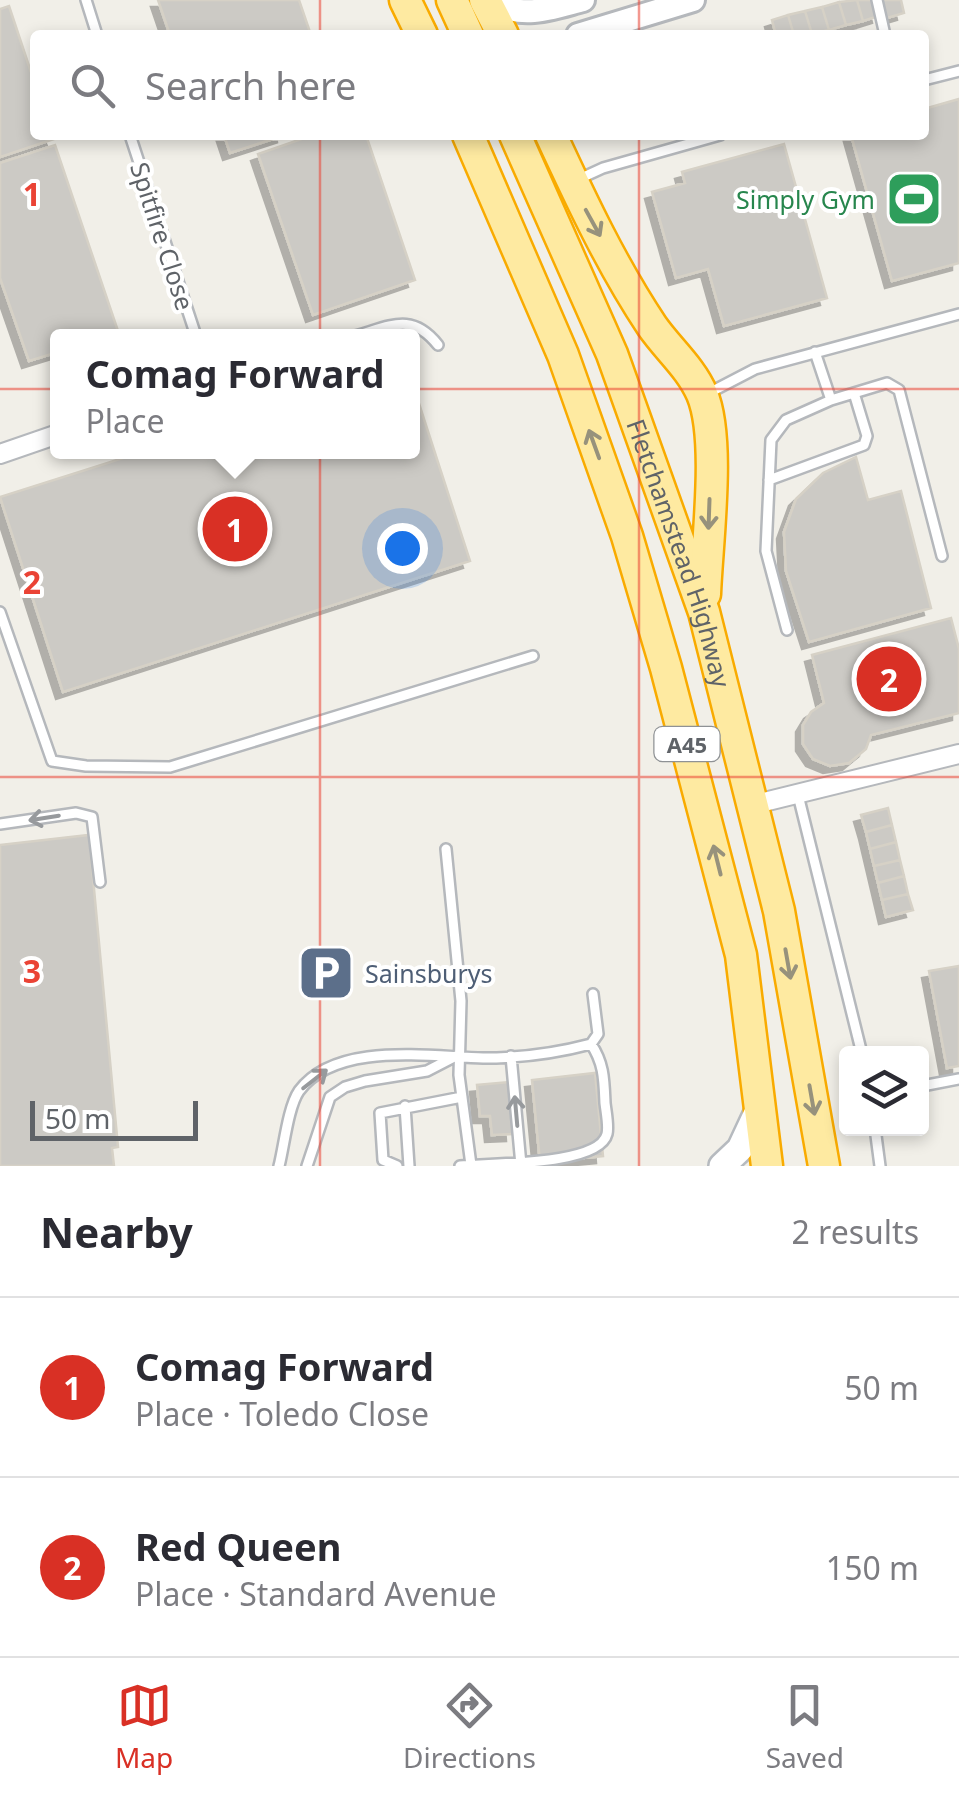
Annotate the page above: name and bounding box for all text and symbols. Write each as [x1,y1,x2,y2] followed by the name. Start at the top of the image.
[30,30,929,140] search box
[65,58,120,113] icon: search
[145,59,356,111] text: Search here
[123,158,203,314] street label: Spitfire Close
[884,169,944,229] sports icon: Simply Gym
[23,172,41,215] text: 1
[736,182,875,216] place label: Simply Gym
[583,208,603,237] one-way arrow
[50,329,420,459] popup
[86,347,385,399] text: Comag Forward
[86,399,164,442] text: Place
[620,414,739,691] street label: Fletchamstead Highway
[584,428,602,460] one-way arrow
[202,492,268,566] pin: 1
[699,498,718,530] one-way arrow
[377,523,428,574] your location
[23,560,41,603] text: 2
[856,642,922,716] pin: 2
[654,727,720,761] road number: A45
[29,809,61,827] one-way arrow
[706,845,725,876] one-way arrow
[296,943,356,1003] parking icon: Sainsburys
[779,947,798,980] one-way arrow
[23,949,41,992] text: 3
[365,956,493,990] place label: Sainsburys
[839,1046,929,1136] map controls
[839,1046,929,1136] button: layers
[301,1069,328,1090] one-way arrow
[803,1084,822,1116] one-way arrow
[507,1095,526,1127] one-way arrow
[30,1096,198,1140] scale bar
[45,1099,111,1137] text: 50 m
[40,1203,193,1260] text: Nearby
[792,1210,919,1253] text: 2 results
[135,1340,434,1392] text: Comag Forward
[63,1366,82,1409] text: 1
[844,1366,919,1409] text: 50 m
[135,1392,429,1435] text: Place · Toledo Close
[135,1520,341,1572] text: Red Queen
[63,1546,82,1589] text: 2
[826,1546,919,1589] text: 150 m
[135,1572,497,1615] text: Place · Standard Avenue
[115,1678,173,1776] tab: Map
[403,1678,536,1776] tab: Directions
[766,1678,844,1776] tab: Saved

